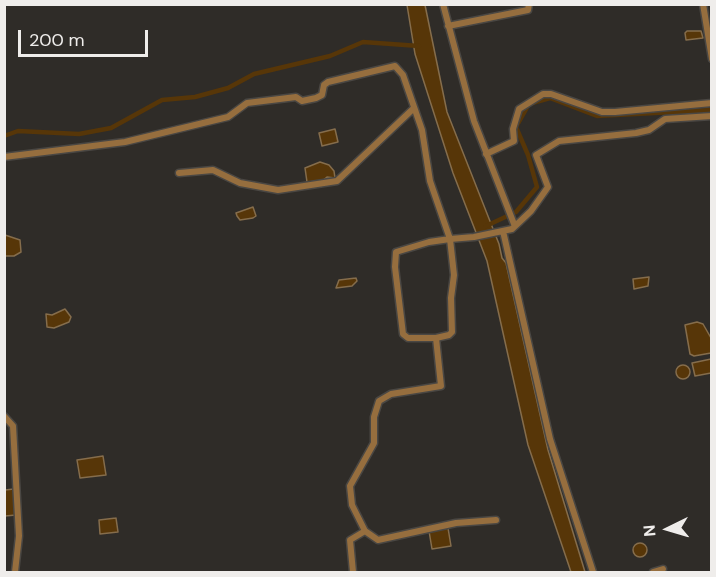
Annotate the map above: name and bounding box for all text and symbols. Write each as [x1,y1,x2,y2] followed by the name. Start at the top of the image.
[21,18,152,56] scale bar
[29,28,85,52] text: 200 m
[638,499,698,559] north arrow
[639,524,661,537] text: N

